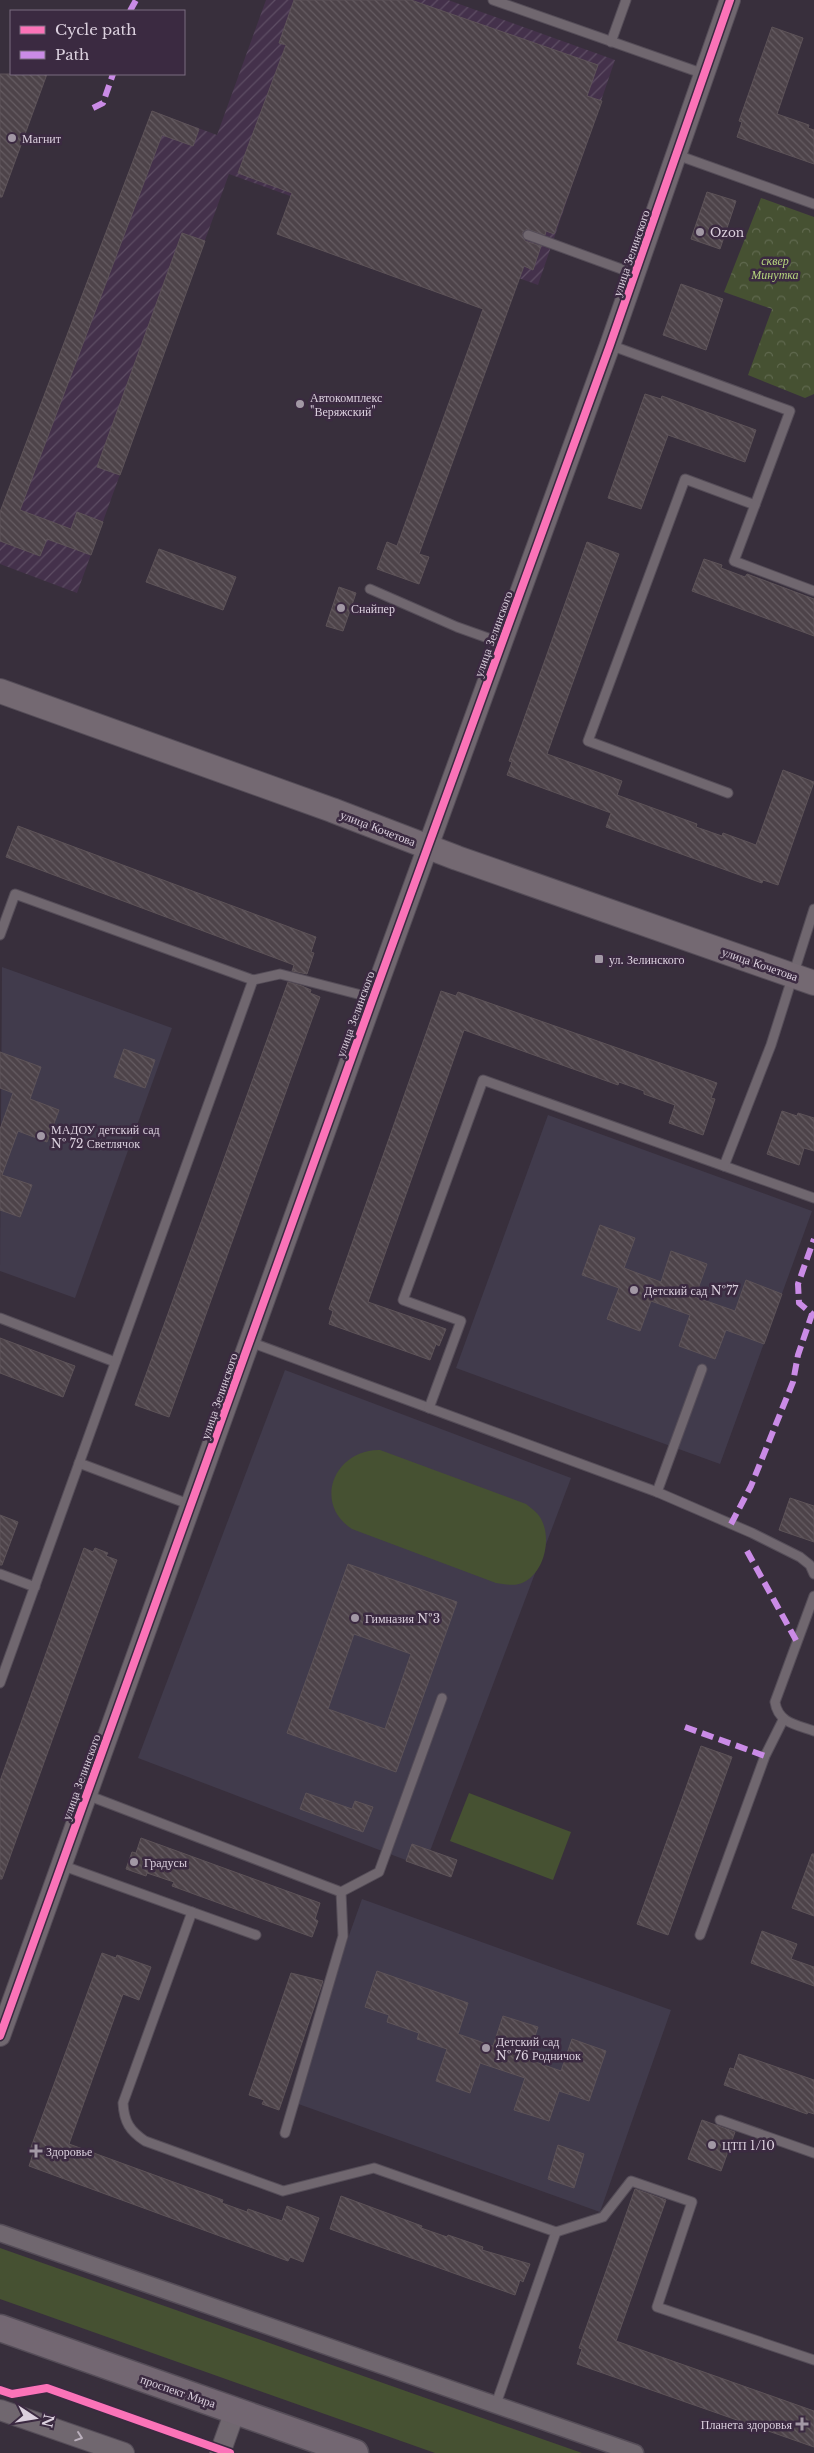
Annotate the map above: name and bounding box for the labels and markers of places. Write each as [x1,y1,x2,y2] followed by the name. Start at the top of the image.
[22,131,62,146] place label: Магнит
[6,132,18,144] marker: Магнит
[710,225,744,240] place label: Ozon
[694,226,706,238] marker: Ozon
[310,390,382,419] place label: Автокомплекс "Веряжский"
[294,398,306,410] marker: Автокомплекс "Веряжский"
[351,601,395,616] place label: Снайпер
[335,602,347,614] marker: Снайпер
[609,952,684,967] place label: ул. Зелинского
[593,953,605,965] marker: ул. Зелинского
[51,1122,160,1151] place label: МАДОУ детский сад № 72 Светлячок
[35,1130,47,1142] marker: МАДОУ детский сад № 72 Светлячок
[644,1283,739,1298] place label: Детский сад №77
[628,1284,640,1296] marker: Детский сад №77
[365,1611,440,1626] place label: Гимназия №3
[349,1612,361,1624] marker: Гимназия №3
[144,1855,187,1870] place label: Градусы
[128,1856,140,1868] marker: Градусы
[496,2034,581,2063] place label: Детский сад № 76 Родничок
[480,2042,492,2054] marker: Детский сад № 76 Родничок
[722,2138,775,2153] place label: ЦТП 1/10
[706,2139,718,2151] marker: ЦТП 1/10
[46,2144,92,2159] place label: Здоровье
[30,2145,42,2157] marker: Здоровье
[701,2417,792,2432] place label: Планета здоровья
[796,2418,808,2430] marker: Планета здоровья

